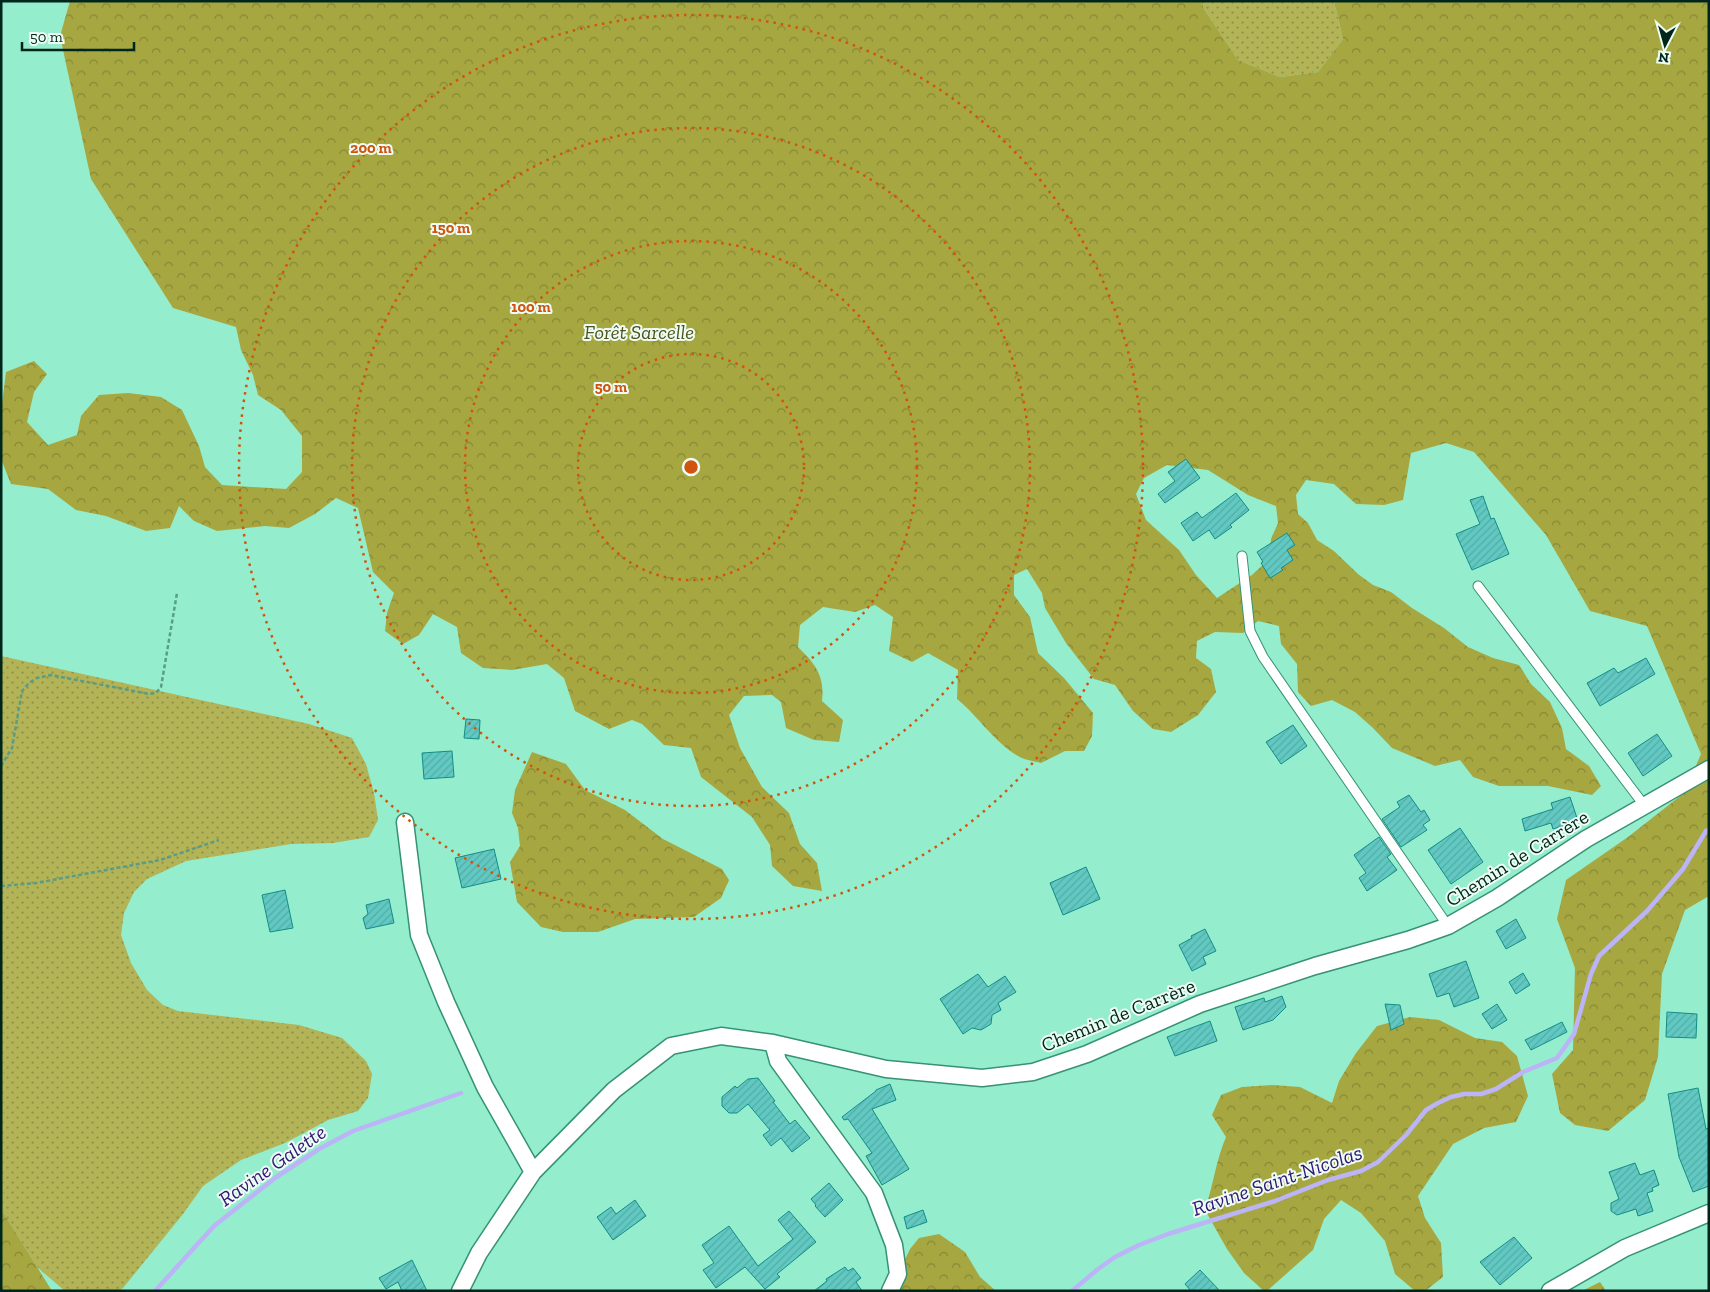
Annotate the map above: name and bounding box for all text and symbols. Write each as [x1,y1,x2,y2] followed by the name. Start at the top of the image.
[22,20,135,52] scale bar
[1640,20,1690,70] north arrow
[30,28,63,46] text: 50 m
[1657,48,1670,66] text: N
[350,139,392,157] text: 200 m
[432,219,470,237] text: 150 m
[511,298,551,316] text: 100 m
[584,320,694,344] park label: Forêt Sarcelle
[595,378,627,396] text: 50 m
[682,458,700,476] centre of rings
[1441,804,1593,912] street label: Chemin de Carrère
[1038,973,1198,1057] street label: Chemin de Carrère
[213,1119,331,1211] water label: Ravine Galette
[1189,1139,1365,1221] water label: Ravine Saint-Nicolas

